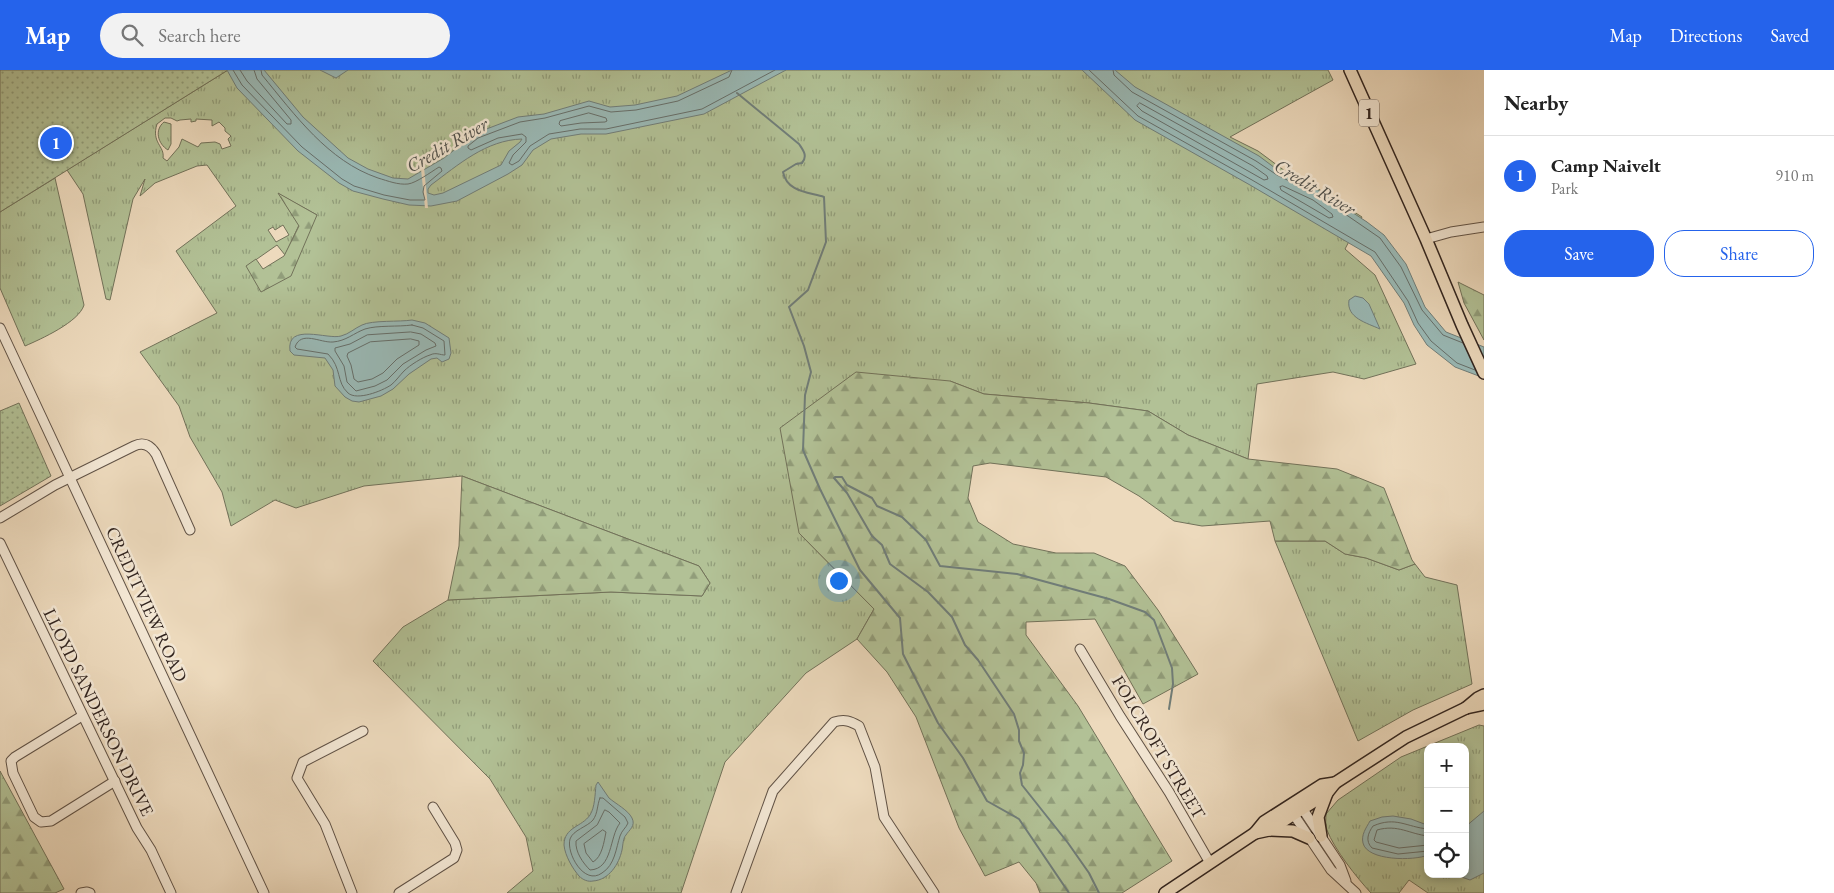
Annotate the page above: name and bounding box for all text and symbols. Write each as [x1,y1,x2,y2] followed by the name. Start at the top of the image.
[100,13,450,58] search box
[25,20,70,51] text: Map
[118,21,146,49] icon: search
[158,23,241,48] text: Search here
[1610,24,1642,47] text: Map
[1670,24,1742,47] text: Directions
[1770,24,1809,47] text: Saved
[1504,89,1568,116] text: Nearby
[1359,99,1379,126] road number: 1
[402,111,493,178] water label: Credit River
[40,124,72,162] pin: 1
[1270,153,1361,221] water label: Credit River
[1551,153,1661,178] text: Camp Naivelt
[1516,165,1524,186] text: 1
[1775,165,1814,186] text: 910 m
[1551,178,1578,199] text: Park
[1504,230,1654,277] button: Save
[1664,230,1814,277] button: Share
[101,523,193,685] street label: CREDITVIEW ROAD
[826,568,852,594] your location
[39,604,159,820] street label: LLOYD SANDERSON DRIVE
[1107,671,1211,824] street label: FOLCROFT STREET
[1424,743,1469,878] map controls
[1424,743,1469,788] button: +
[1424,788,1469,833] button: −
[1424,833,1469,878] button: locate

